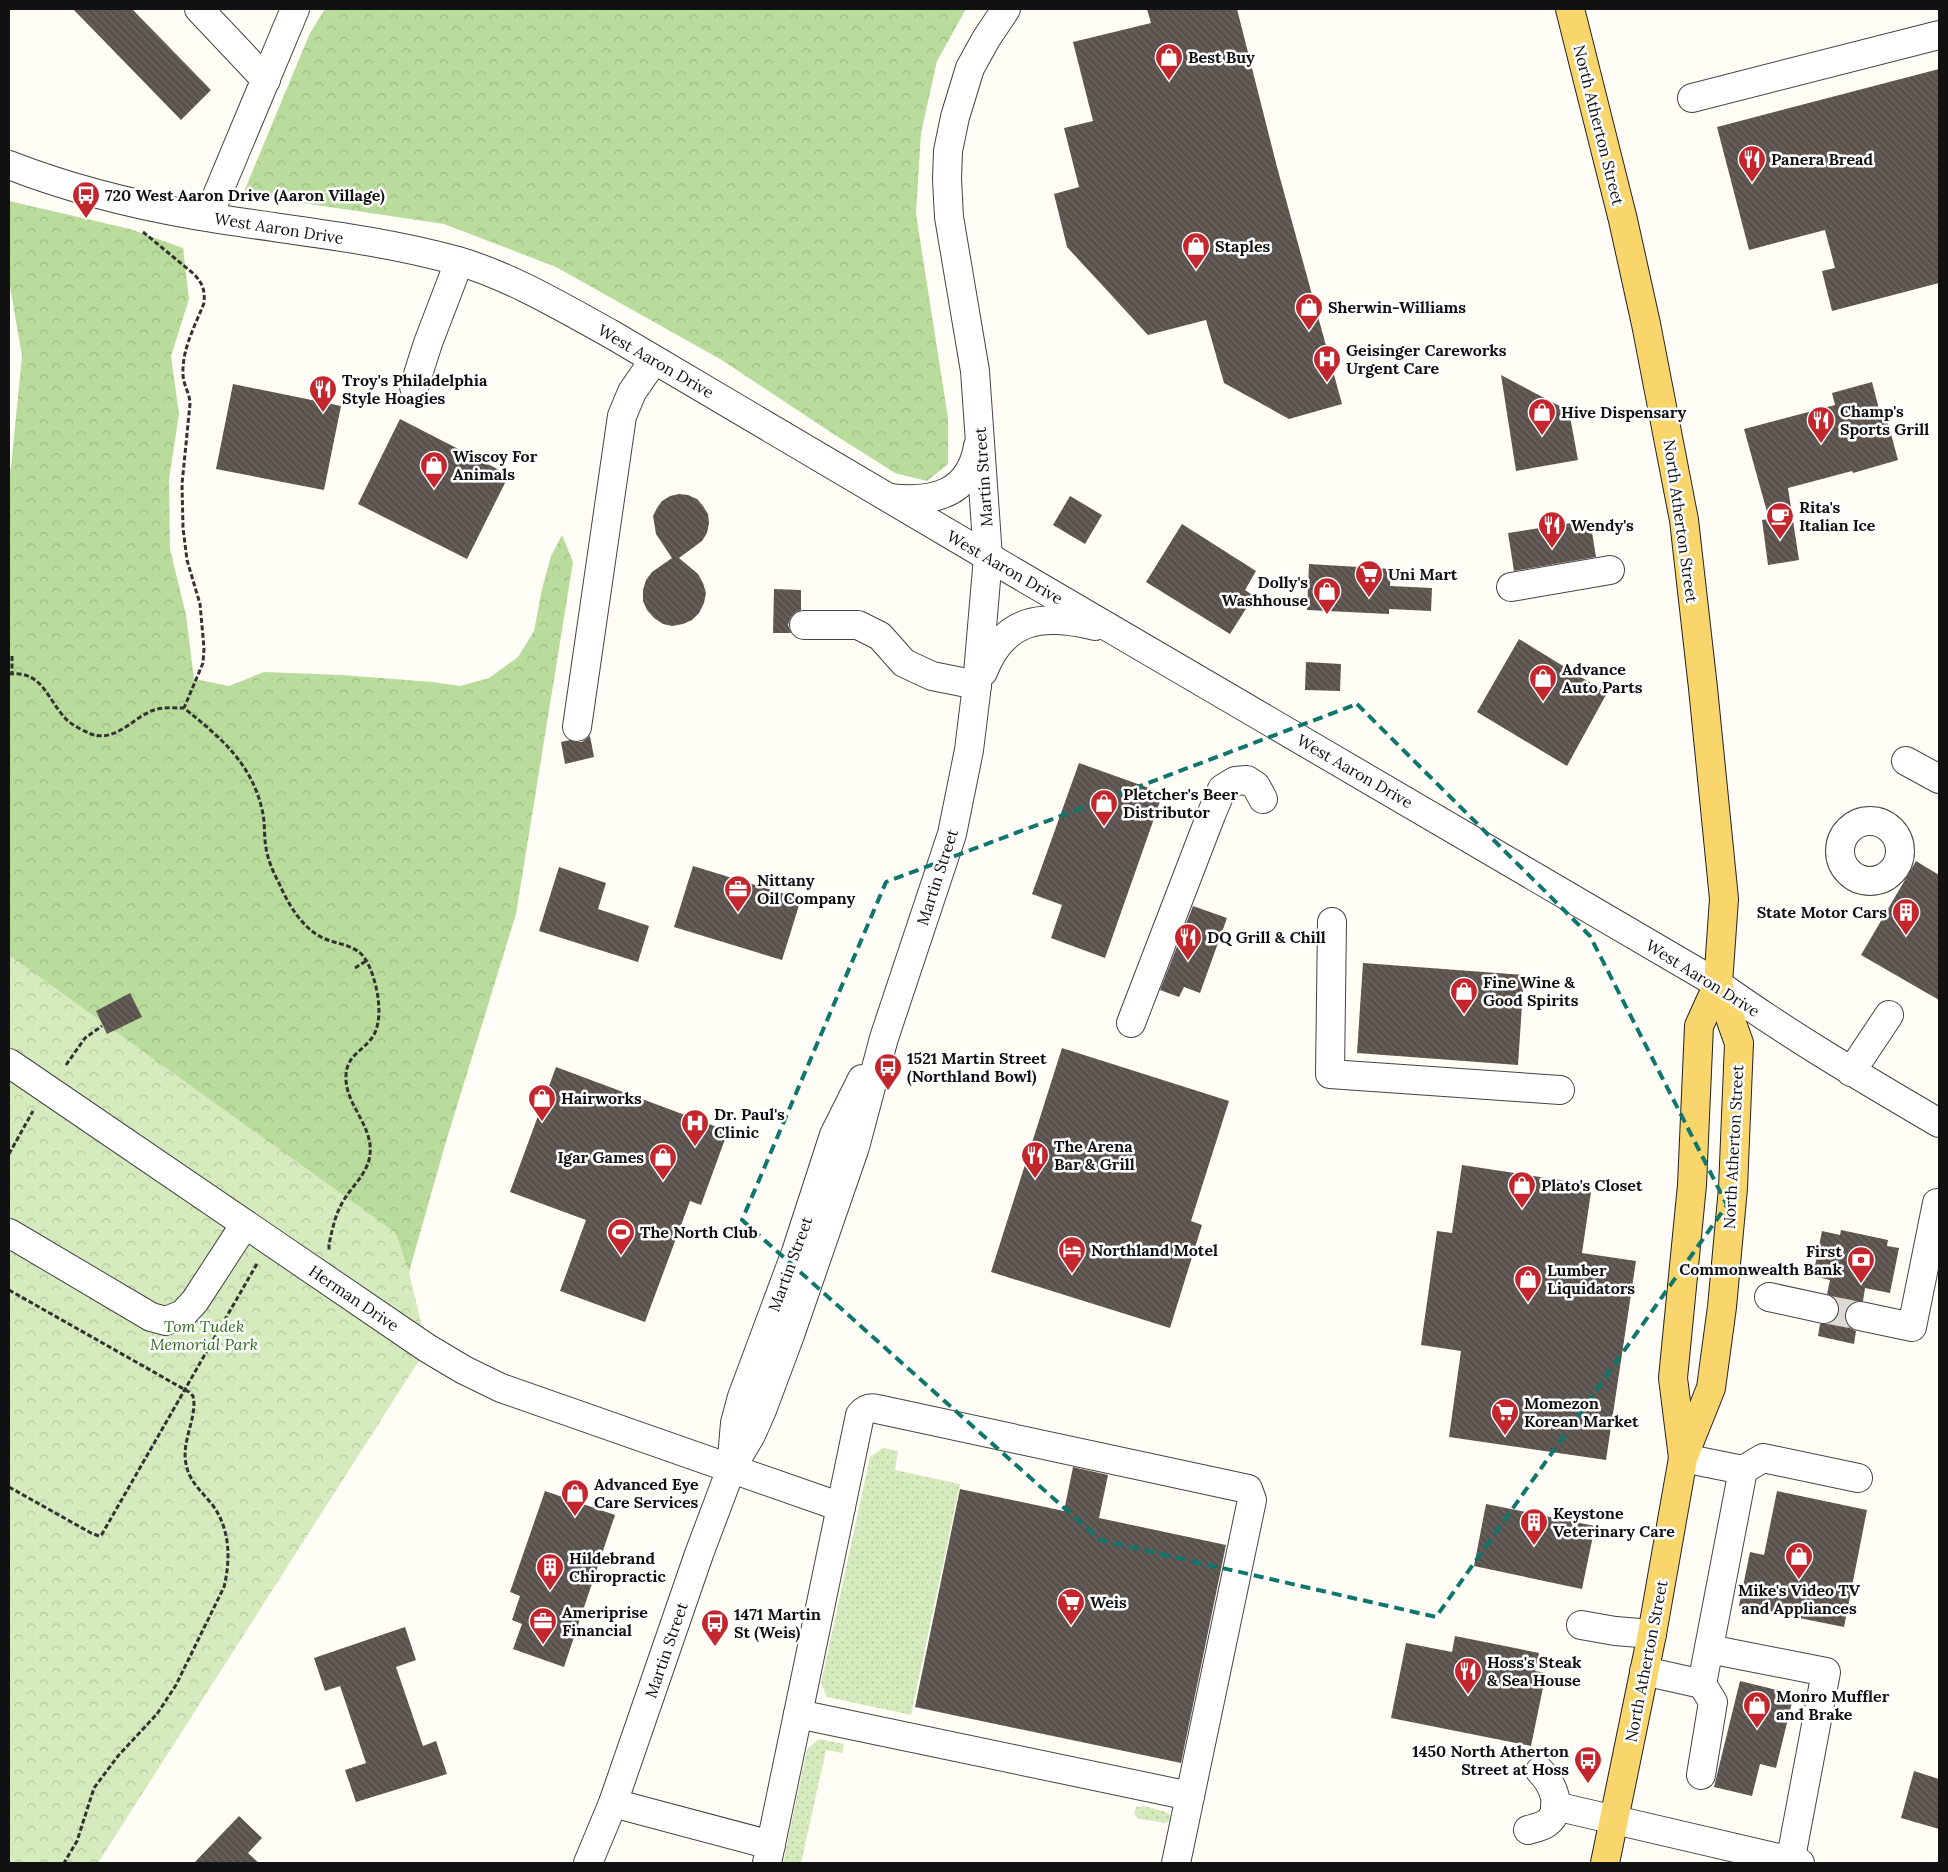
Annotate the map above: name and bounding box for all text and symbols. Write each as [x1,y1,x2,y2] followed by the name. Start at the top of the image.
[1154,42,1184,81] shop icon: Best Buy
[1569,43,1629,208] street label: North Atherton Street
[1188,47,1255,67] place label: Best Buy
[1737,144,1767,183] restaurant icon: Panera Bread
[1771,149,1873,169] place label: Panera Bread
[71,180,101,219] bus stop icon: 720 West Aaron Drive (Aaron Village)
[105,185,385,206] place label: 720 West Aaron Drive (Aaron Village)
[213,208,345,248] street label: West Aaron Drive
[1181,231,1211,270] shop icon: Staples
[1215,236,1271,256] place label: Staples
[1294,292,1324,331] shop icon: Sherwin-Williams
[1328,297,1466,317] place label: Sherwin-Williams
[594,320,718,402] street label: West Aaron Drive
[1346,340,1507,378] place label: Geisinger Careworks Urgent Care
[1312,344,1342,383] hospital icon: Geisinger Careworks Urgent Care
[342,370,488,408] place label: Troy's Philadelphia Style Hoagies
[308,374,338,413] restaurant icon: Troy's Philadelphia Style Hoagies
[1527,397,1557,436] shop icon: Hive Dispensary
[1840,401,1929,439] place label: Champ's Sports Grill
[1561,402,1687,422] place label: Hive Dispensary
[1806,405,1836,444] restaurant icon: Champ's Sports Grill
[969,426,996,528] street label: Martin Street
[1660,438,1702,605] street label: North Atherton Street
[453,446,538,484] place label: Wiscoy For Animals
[419,450,449,489] shop icon: Wiscoy For Animals
[1799,497,1876,535] place label: Rita's Italian Ice
[1765,501,1795,540] cafe icon: Rita's Italian Ice
[1537,510,1567,549] restaurant icon: Wendy's
[1571,515,1634,535] place label: Wendy's
[943,526,1067,608] street label: West Aaron Drive
[1354,559,1384,598] supermarket icon: Uni Mart
[1388,564,1458,584] place label: Uni Mart
[1222,572,1308,610] place label: Dolly's Washhouse
[1312,576,1342,615] shop icon: Dolly's Washhouse
[1562,659,1643,697] place label: Advance Auto Parts
[1528,663,1558,702] shop icon: Advance Auto Parts
[1293,730,1417,812] street label: West Aaron Drive
[1123,784,1238,822] place label: Pletcher's Beer Distributor
[1089,788,1119,827] shop icon: Pletcher's Beer Distributor
[912,826,962,928] street label: Martin Street
[757,870,855,908] place label: Nittany Oil Company
[723,874,753,913] office icon: Nittany Oil Company
[1891,897,1921,936] building icon: State Motor Cars
[1757,902,1887,922] place label: State Motor Cars
[1173,922,1203,961] restaurant icon: DQ Grill & Chill
[1207,927,1326,947] place label: DQ Grill & Chill
[1642,935,1764,1021] street label: West Aaron Drive
[1483,972,1579,1010] place label: Fine Wine & Good Spirits
[1449,976,1479,1015] shop icon: Fine Wine & Good Spirits
[907,1048,1047,1087] place label: 1521 Martin Street (Northland Bowl)
[873,1052,903,1091] bus stop icon: 1521 Martin Street (Northland Bowl)
[1719,1063,1747,1230] street label: North Atherton Street
[527,1083,557,1122] shop icon: Hairworks
[561,1088,642,1108] place label: Hairworks
[714,1104,785,1142] place label: Dr. Paul's Clinic
[680,1108,710,1147] hospital icon: Dr. Paul's Clinic
[1054,1136,1135,1174] place label: The Arena Bar & Grill
[1020,1140,1050,1179] restaurant icon: The Arena Bar & Grill
[648,1142,678,1181] shop icon: Igar Games
[557,1147,644,1167] place label: Igar Games
[1507,1170,1537,1209] shop icon: Plato's Closet
[1541,1175,1643,1195] place label: Plato's Closet
[764,1213,817,1314] street label: Martin Street
[606,1217,636,1256] sports icon: The North Club
[640,1222,758,1242] place label: The North Club
[1057,1235,1087,1274] hotel icon: Northland Motel
[1091,1240,1218,1260] place label: Northland Motel
[1679,1241,1842,1279] place label: First Commonwealth Bank
[1846,1245,1876,1284] bank icon: First Commonwealth Bank
[1547,1260,1635,1298] place label: Lumber Liquidators
[305,1261,403,1336] street label: Herman Drive
[1513,1264,1543,1303] shop icon: Lumber Liquidators
[150,1316,258,1354] park label: Tom Tudek Memorial Park
[1524,1393,1639,1431] place label: Momezon Korean Market
[1490,1397,1520,1436] supermarket icon: Momezon Korean Market
[594,1474,699,1512] place label: Advanced Eye Care Services
[560,1478,590,1517] shop icon: Advanced Eye Care Services
[1553,1503,1675,1541] place label: Keystone Veterinary Care
[1519,1507,1549,1546] building icon: Keystone Veterinary Care
[1784,1541,1814,1580] shop icon: Mike's Video TV and Appliances
[569,1548,667,1586] place label: Hildebrand Chiropractic
[535,1552,565,1591] building icon: Hildebrand Chiropractic
[1620,1577,1672,1744] street label: North Atherton Street
[1738,1580,1861,1618] place label: Mike's Video TV and Appliances
[1056,1587,1086,1626] supermarket icon: Weis
[1090,1592,1127,1612] place label: Weis
[640,1599,692,1701] street label: Martin Street
[562,1602,648,1640] place label: Ameriprise Financial
[734,1604,821,1643] place label: 1471 Martin St (Weis)
[528,1606,558,1645] office icon: Ameriprise Financial
[700,1608,730,1647] bus stop icon: 1471 Martin St (Weis)
[1487,1652,1582,1690] place label: Hoss's Steak & Sea House
[1453,1656,1483,1695] restaurant icon: Hoss's Steak & Sea House
[1776,1686,1890,1724] place label: Monro Muffler and Brake
[1742,1690,1772,1729] shop icon: Monro Muffler and Brake
[1412,1741,1569,1779] place label: 1450 North Atherton Street at Hoss
[1573,1745,1603,1784] bus stop icon: 1450 North Atherton Street at Hoss

